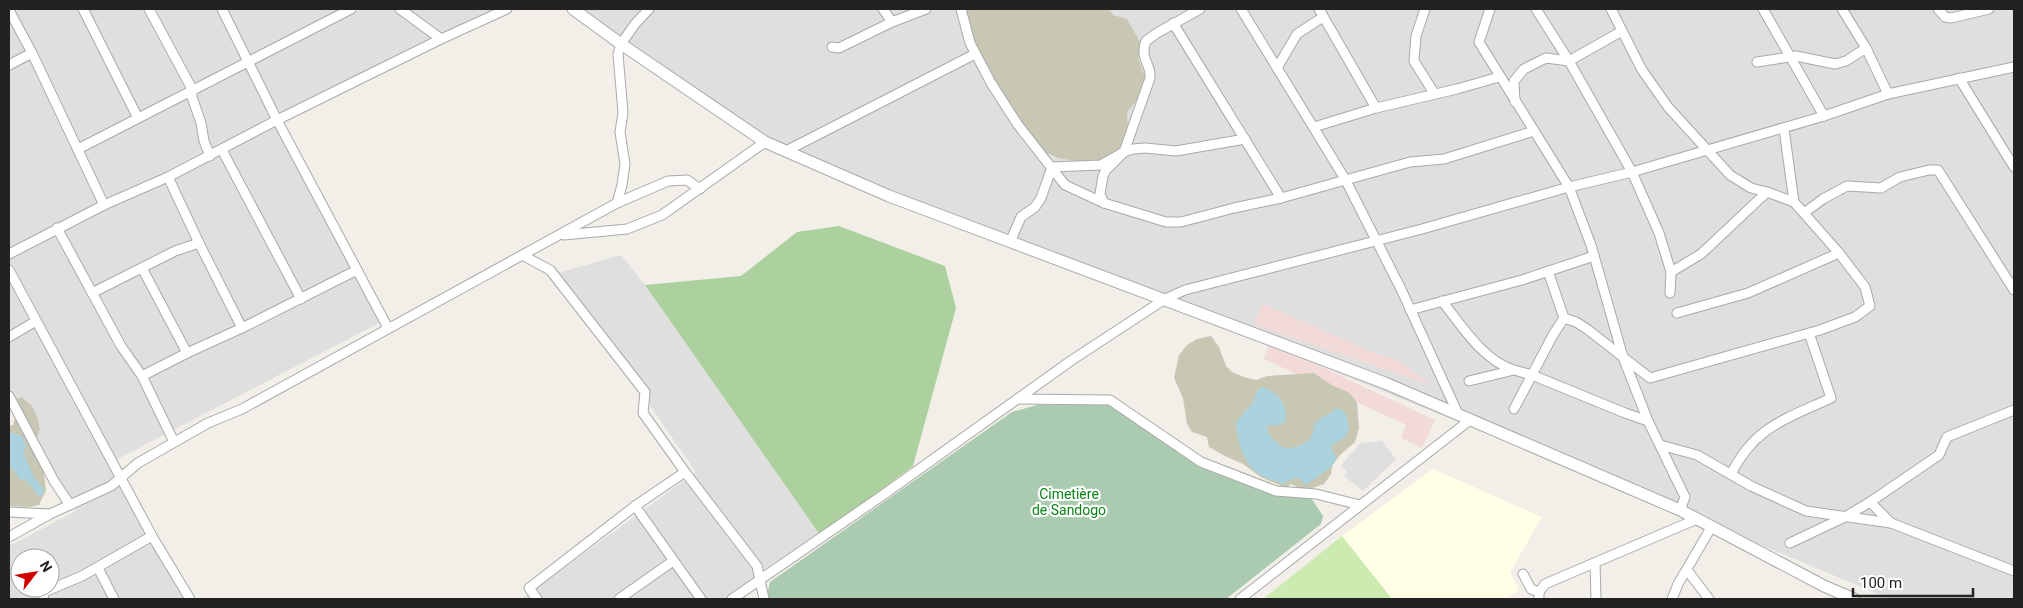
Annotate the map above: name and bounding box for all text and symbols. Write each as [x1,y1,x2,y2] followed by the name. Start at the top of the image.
[1032,486,1106,518] park label: Cimetière de Sandogo
[10,548,60,598] north arrow
[37,558,56,575] text: N
[1853,566,1973,598] scale bar
[1860,574,1902,592] text: 100 m

